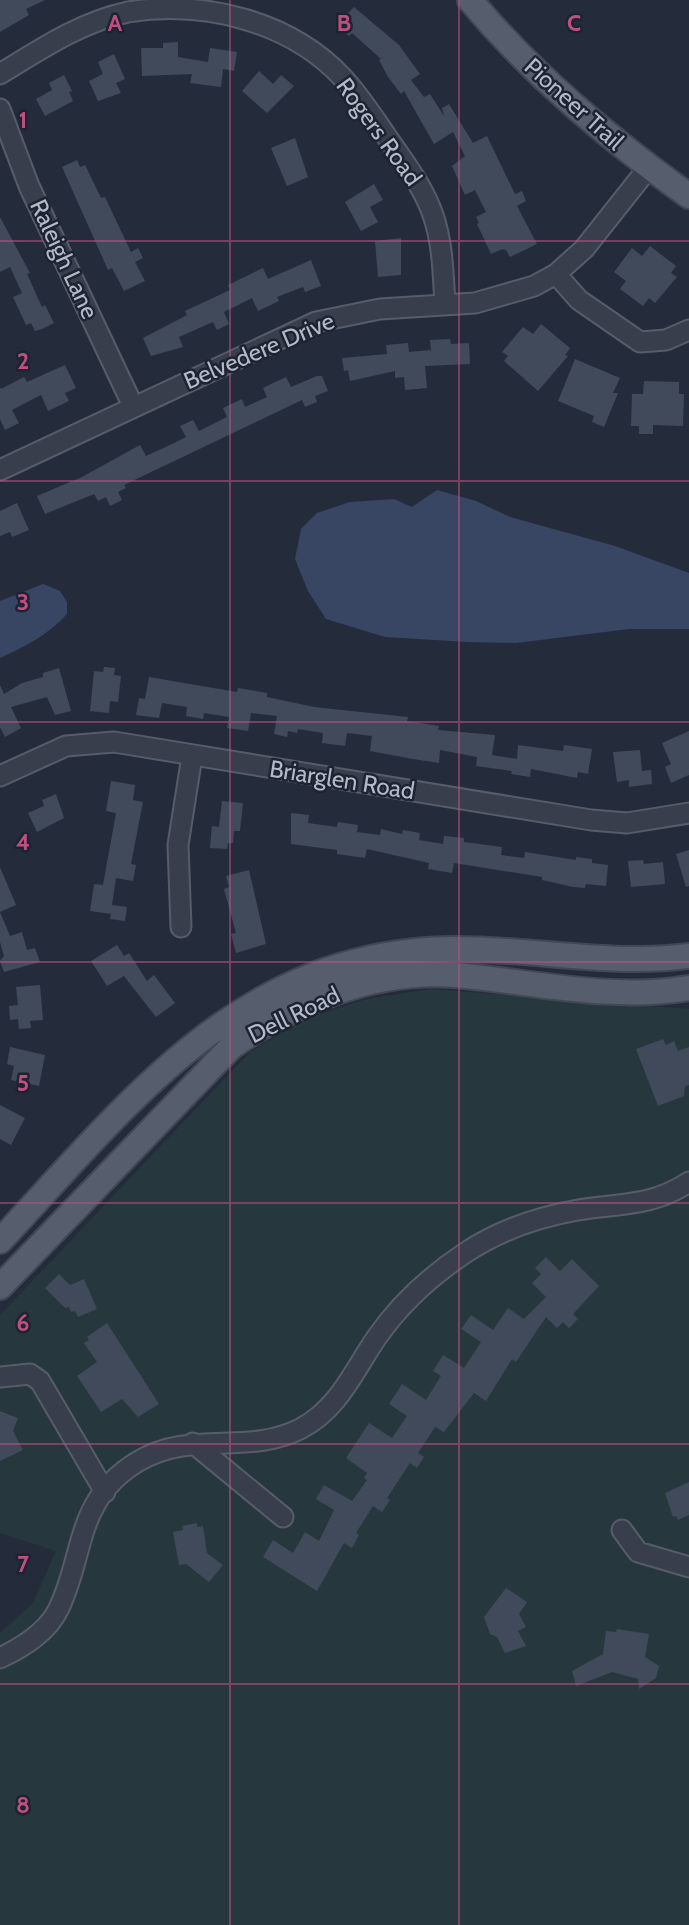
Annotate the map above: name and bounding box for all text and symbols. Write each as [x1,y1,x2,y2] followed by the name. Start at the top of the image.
[108,9,123,37] text: A
[337,9,351,37] text: B
[567,9,581,37] text: C
[519,52,630,156] street label: Pioneer Trail
[331,72,428,191] street label: Rogers Road
[19,106,27,134] text: 1
[24,194,105,323] street label: Raleigh Lane
[179,306,338,395] street label: Belvedere Drive
[17,347,29,375] text: 2
[17,588,29,616] text: 3
[267,754,417,805] street label: Briarglen Road
[16,828,30,856] text: 4
[243,980,344,1049] street label: Dell Road
[17,1069,29,1097] text: 5
[17,1309,29,1337] text: 6
[17,1550,29,1578] text: 7
[16,1791,30,1819] text: 8

